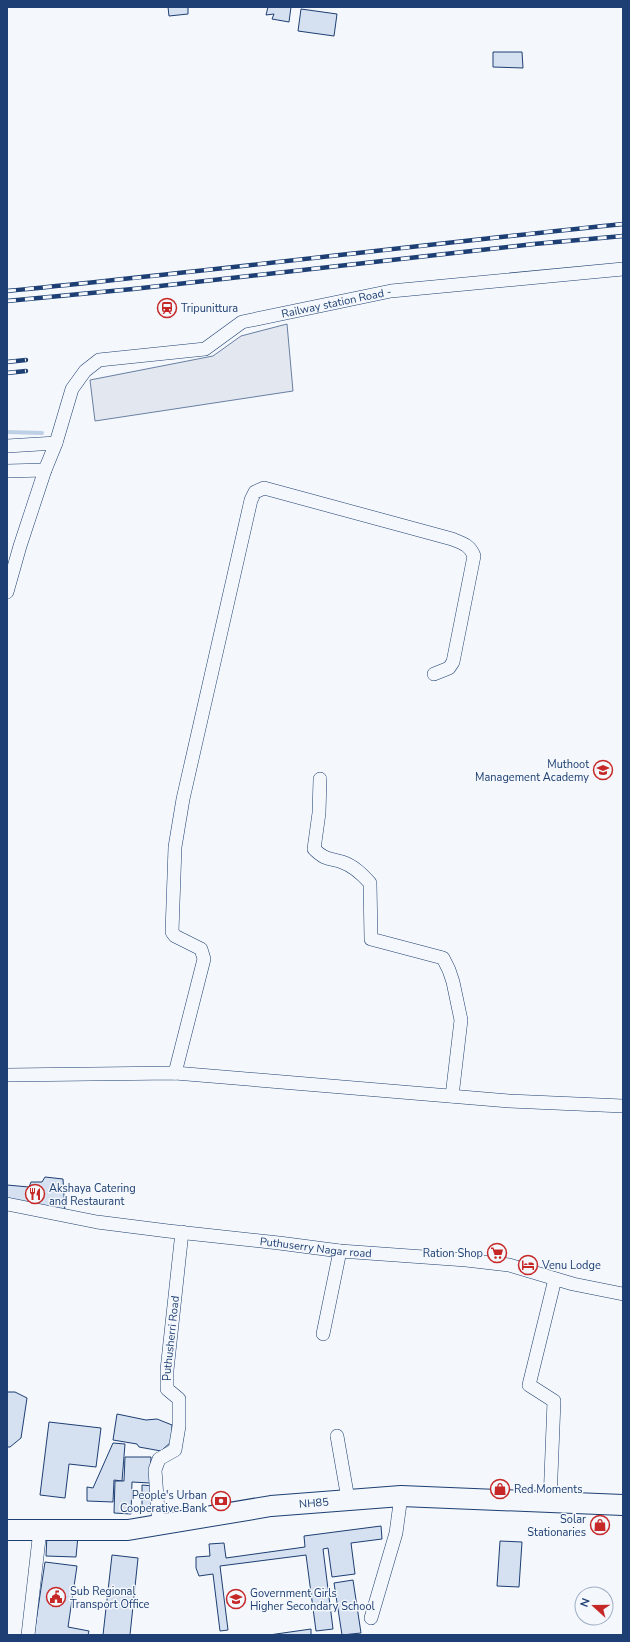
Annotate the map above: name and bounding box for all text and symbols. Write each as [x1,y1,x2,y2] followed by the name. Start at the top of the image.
[280,284,393,322] street label: Railway station Road -
[156,297,178,319] station icon: Tripunittura
[181,301,238,316] place label: Tripunittura
[475,757,589,785] place label: Muthoot Management Academy
[592,759,614,781] school or university icon: Muthoot Management Academy
[49,1181,136,1209] place label: Akshaya Catering and Restaurant
[24,1183,46,1205] restaurant icon: Akshaya Catering and Restaurant
[259,1234,372,1261] street label: Puthuserry Nagar road
[486,1242,508,1264] supermarket icon: Ration Shop
[423,1246,483,1261] place label: Ration Shop
[517,1254,539,1276] hotel icon: Venu Lodge
[541,1258,601,1273] place label: Venu Lodge
[160,1295,183,1381] street label: Puthusherri Road
[489,1478,511,1500] shop icon: Red Moments
[514,1482,583,1497] place label: Red Moments
[120,1488,207,1516] place label: People's Urban Cooperative Bank
[210,1490,232,1512] bank icon: People's Urban Cooperative Bank
[299,1495,330,1512] street label: NH85
[527,1512,586,1540] place label: Solar Stationaries
[589,1514,611,1536] shop icon: Solar Stationaries
[70,1584,150,1612] place label: Sub Regional Transport Office
[45,1586,67,1608] public building icon: Sub Regional Transport Office
[250,1586,376,1614] place label: Government Girls Higher Secondary School
[574,1586,614,1626] north arrow
[225,1588,247,1610] school or university icon: Government Girls Higher Secondary School
[577,1596,594,1609] text: N

